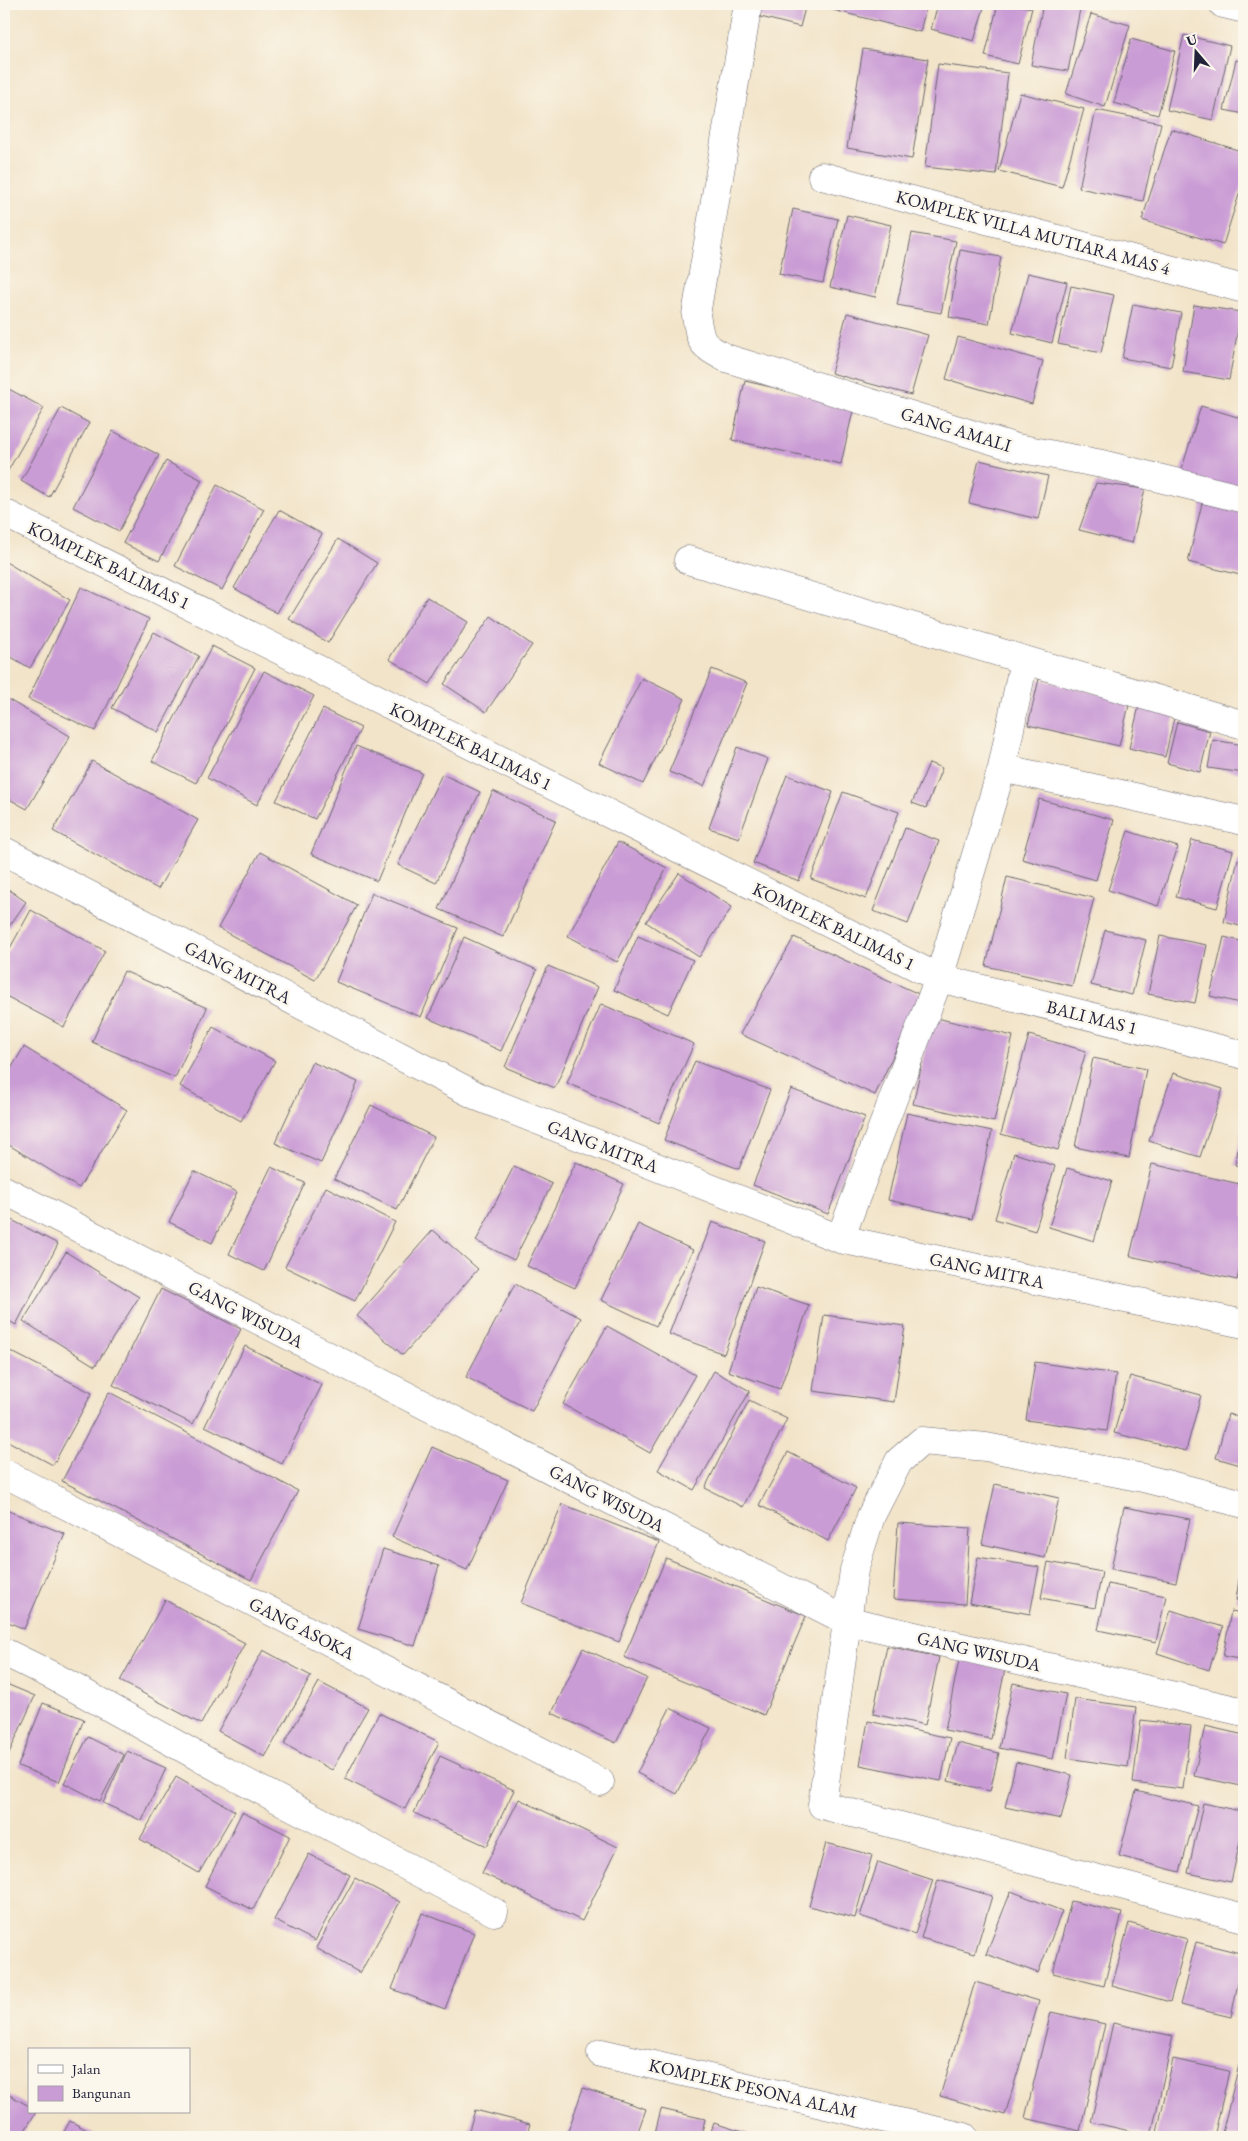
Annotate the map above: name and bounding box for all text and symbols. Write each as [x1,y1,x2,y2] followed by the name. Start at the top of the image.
[1170,28,1220,78] north arrow
[1184,29,1200,50] text: U
[893,184,1173,280] street label: KOMPLEK VILLA MUTIARA MAS 4
[898,401,1014,457] street label: GANG AMALI
[24,516,194,614] street label: KOMPLEK BALIMAS 1
[386,697,556,795] street label: KOMPLEK BALIMAS 1
[749,877,919,975] street label: KOMPLEK BALIMAS 1
[181,935,296,1009] street label: GANG MITRA
[1044,995,1140,1039] street label: BALI MAS 1
[544,1114,662,1178] street label: GANG MITRA
[927,1247,1047,1294] street label: GANG MITRA
[185,1275,308,1353] street label: GANG WISUDA
[546,1459,669,1537] street label: GANG WISUDA
[245,1591,359,1665] street label: GANG ASOKA
[915,1626,1044,1677] street label: GANG WISUDA
[28,2048,190,2114] legend
[647,2053,859,2123] street label: KOMPLEK PESONA ALAM
[70,2059,101,2078] text: Jalan
[72,2083,131,2102] text: Bangunan

